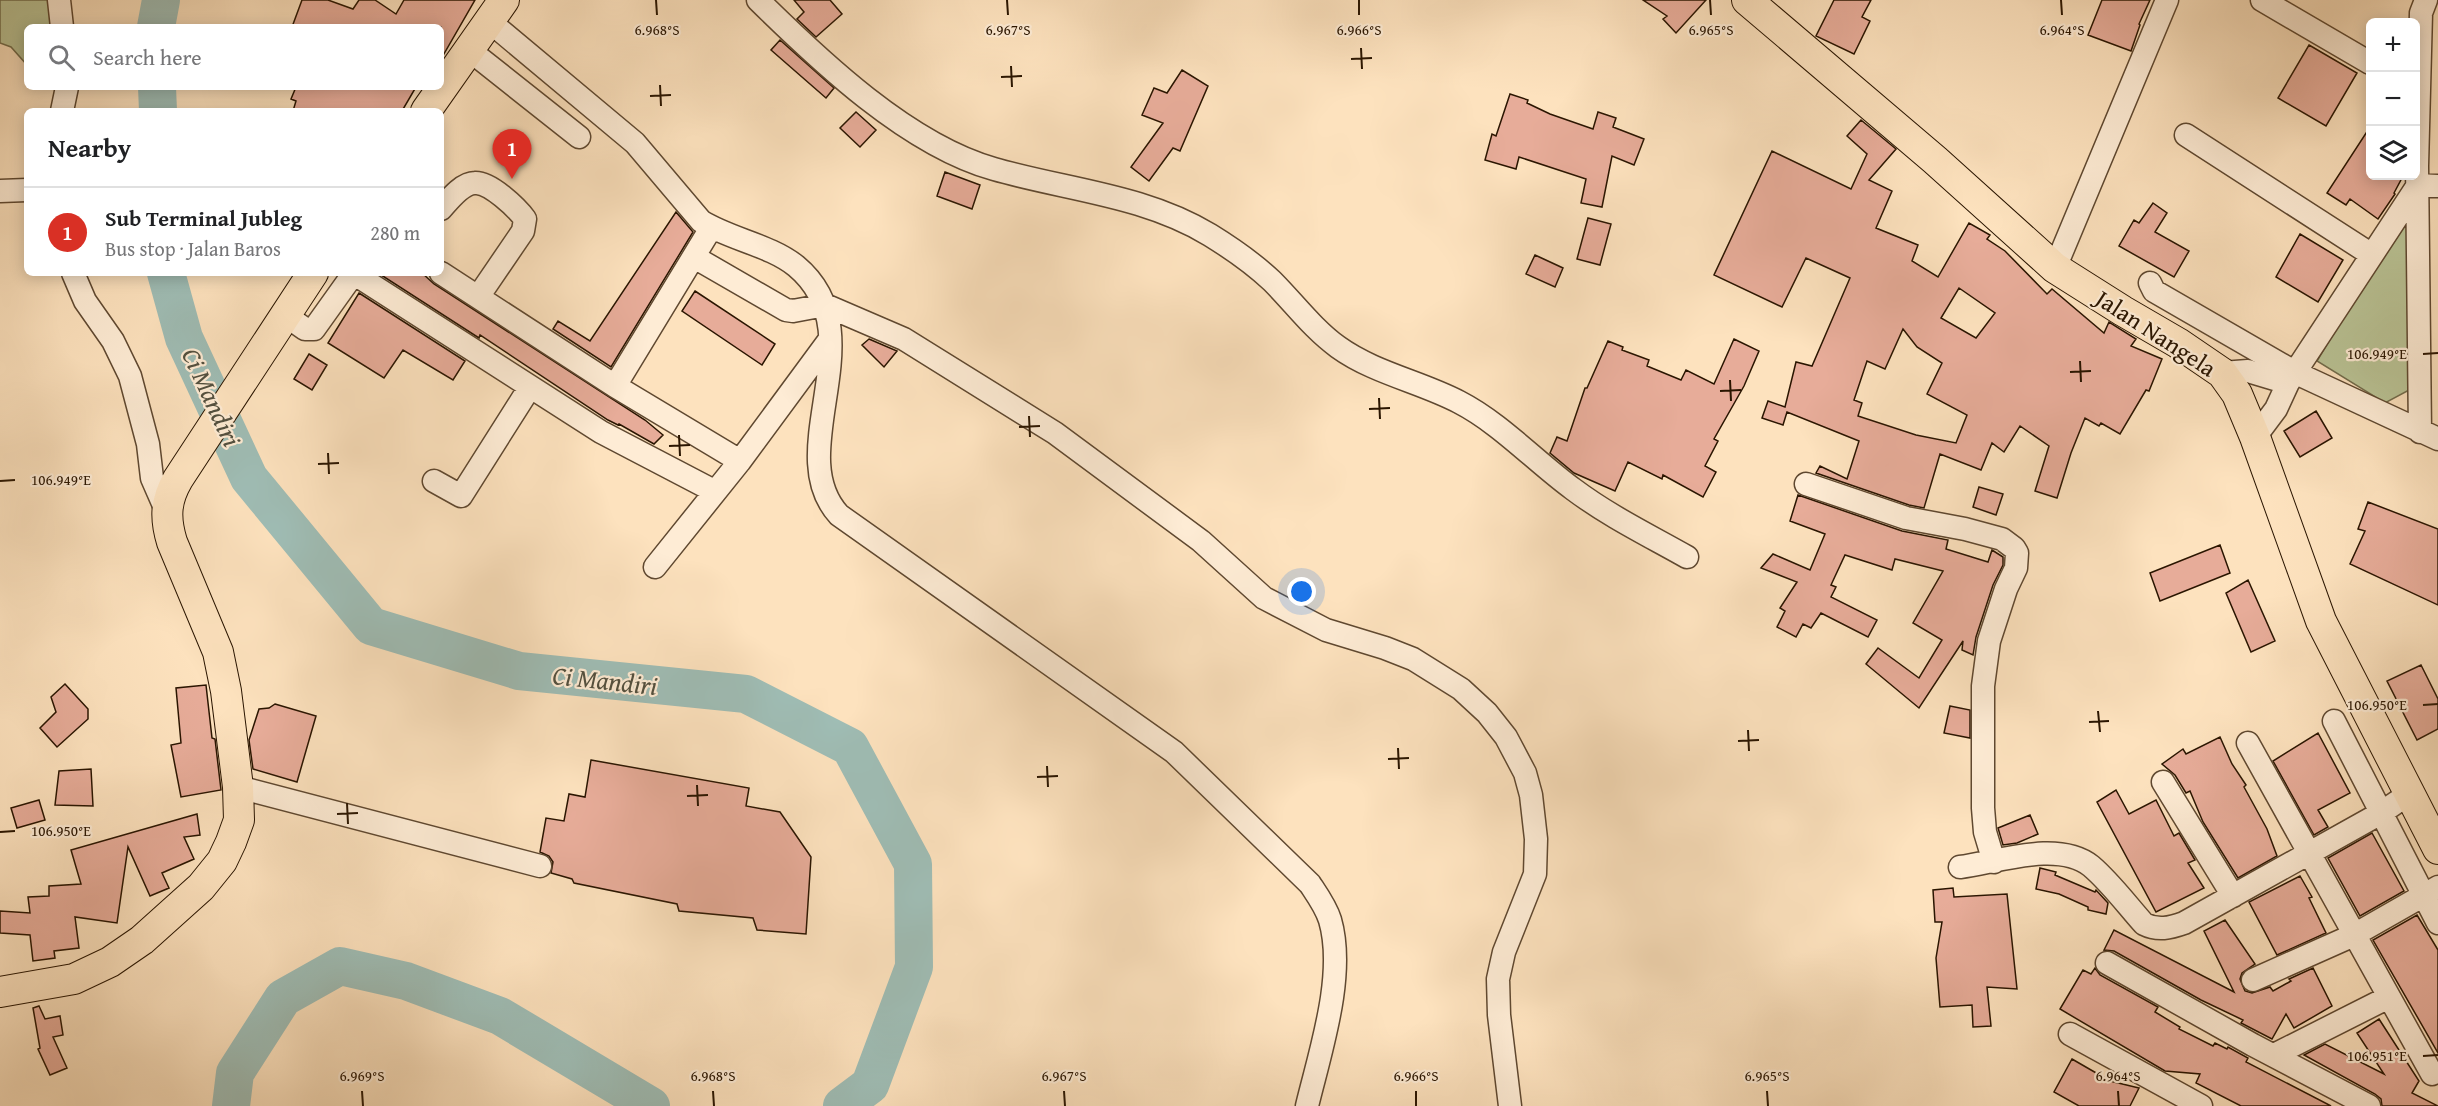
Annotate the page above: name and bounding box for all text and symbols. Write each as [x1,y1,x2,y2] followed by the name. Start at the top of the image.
[2366,18,2420,180] map controls
[2366,18,2420,72] button: +
[634,19,680,40] text: 6.968°S
[985,19,1031,40] text: 6.967°S
[1336,19,1382,40] text: 6.966°S
[1688,19,1734,40] text: 6.965°S
[2039,19,2085,40] text: 6.964°S
[24,24,444,90] search box
[45,41,78,74] icon: search
[93,41,202,73] text: Search here
[2366,72,2420,126] button: −
[2366,126,2420,180] button: layers
[48,128,131,167] text: Nearby
[492,130,532,179] pin: 1
[105,202,302,234] text: Sub Terminal Jubleg
[62,218,73,247] text: 1
[370,218,420,247] text: 280 m
[105,234,281,263] text: Bus stop · Jalan Baros
[2086,279,2224,385] street label: Jalan Nangela
[172,341,252,453] water label: Ci Mandiri
[2347,343,2407,364] text: 106.949°E
[31,469,91,490] text: 106.949°E
[1287,577,1316,606] your location
[551,655,660,705] water label: Ci Mandiri
[2347,694,2407,715] text: 106.950°E
[31,820,91,841] text: 106.950°E
[2347,1045,2407,1066] text: 106.951°E
[339,1065,385,1086] text: 6.969°S
[690,1065,736,1086] text: 6.968°S
[1041,1065,1087,1086] text: 6.967°S
[1393,1065,1439,1086] text: 6.966°S
[1744,1065,1790,1086] text: 6.965°S
[2095,1065,2141,1086] text: 6.964°S

